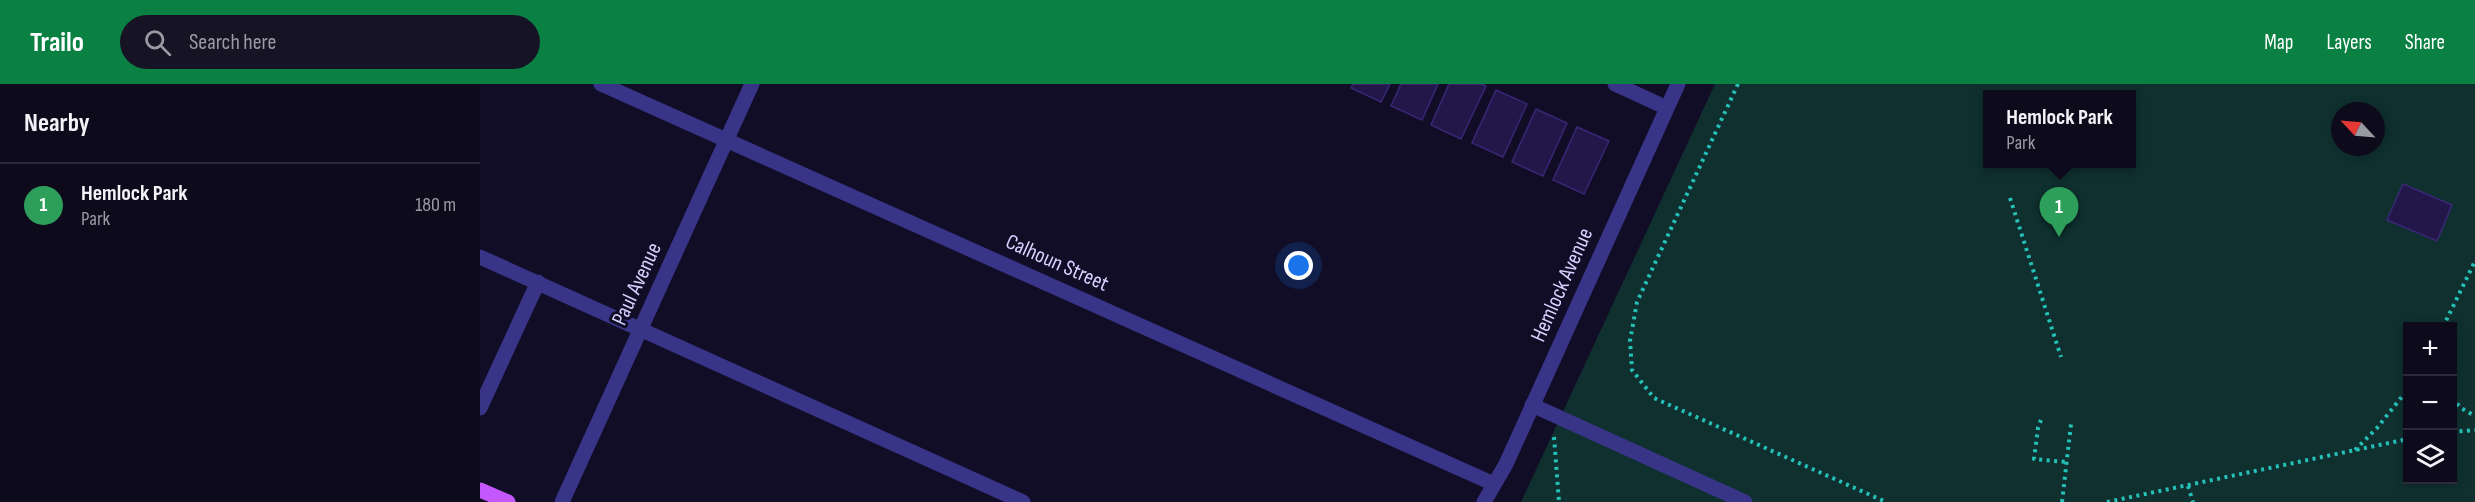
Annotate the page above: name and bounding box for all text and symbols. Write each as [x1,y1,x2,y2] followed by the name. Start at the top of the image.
[120,15,540,69] search box
[30,26,84,59] text: Trailo
[141,26,174,59] icon: search
[189,29,276,56] text: Search here
[2264,30,2293,55] text: Map
[2326,30,2372,55] text: Layers
[2405,30,2445,55] text: Share
[1983,90,2136,168] popup
[2331,102,2385,156] north arrow
[2006,104,2113,131] text: Hemlock Park
[24,108,90,139] text: Nearby
[2006,131,2035,155] text: Park
[81,180,188,207] text: Hemlock Park
[2040,188,2078,237] pin: 1
[40,193,47,217] text: 1
[415,193,456,217] text: 180 m
[81,207,110,231] text: Park
[1525,224,1599,346] street label: Hemlock Avenue
[1001,228,1113,298] street label: Calhoun Street
[606,238,668,330] street label: Paul Avenue
[1284,251,1313,280] your location
[2403,322,2457,484] map controls
[2403,322,2457,376] button: +
[2403,376,2457,430] button: −
[2403,430,2457,484] button: layers

